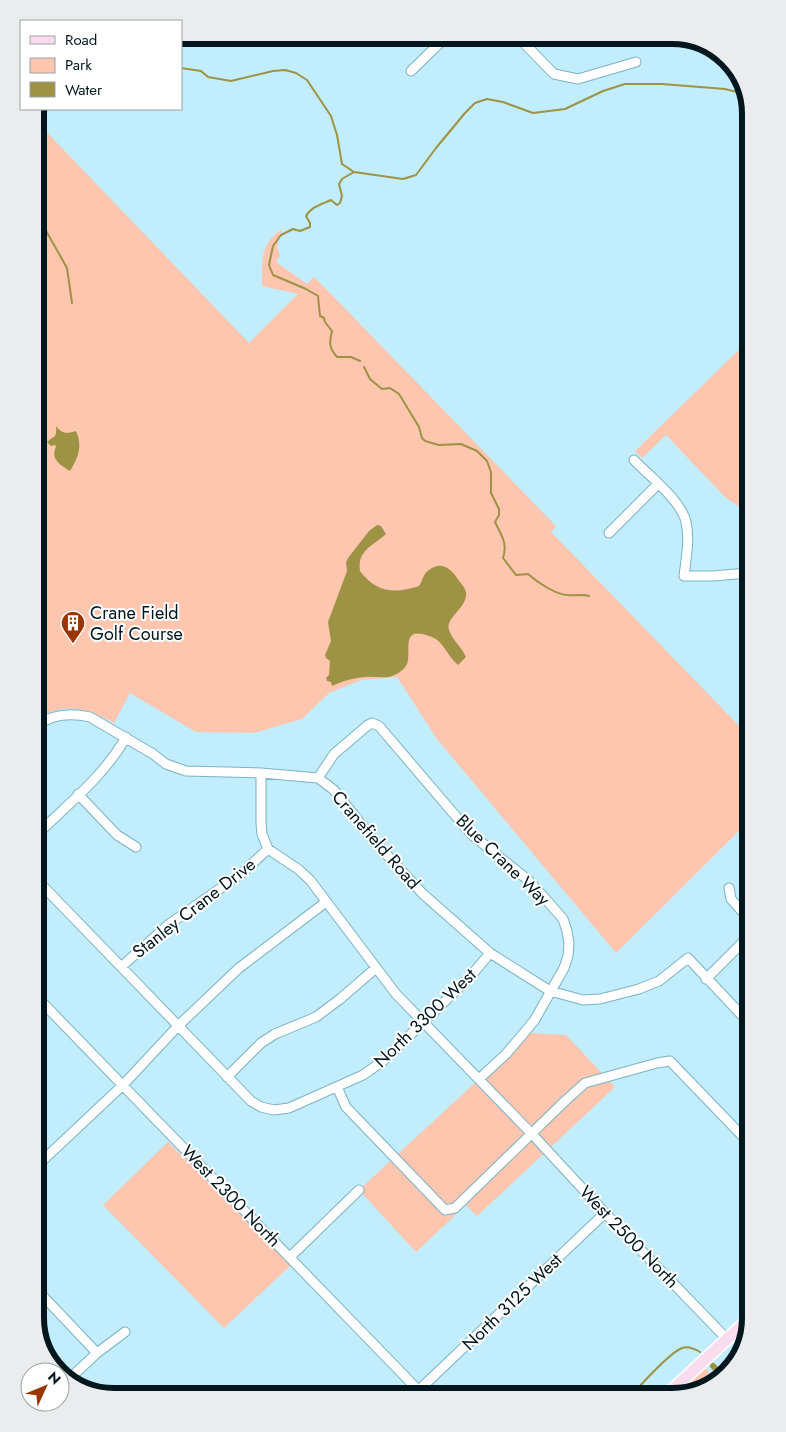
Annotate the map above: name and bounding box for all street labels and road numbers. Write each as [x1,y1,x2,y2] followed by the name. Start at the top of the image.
[326,785,426,895] street label: Cranefield Road
[450,808,556,912] street label: Blue Crane Way
[127,852,261,964] street label: Stanley Crane Drive
[368,962,482,1074] street label: North 3300 West
[175,1139,287,1253] street label: West 2300 North
[573,1180,685,1294] street label: West 2500 North
[456,1247,568,1357] street label: North 3125 West

